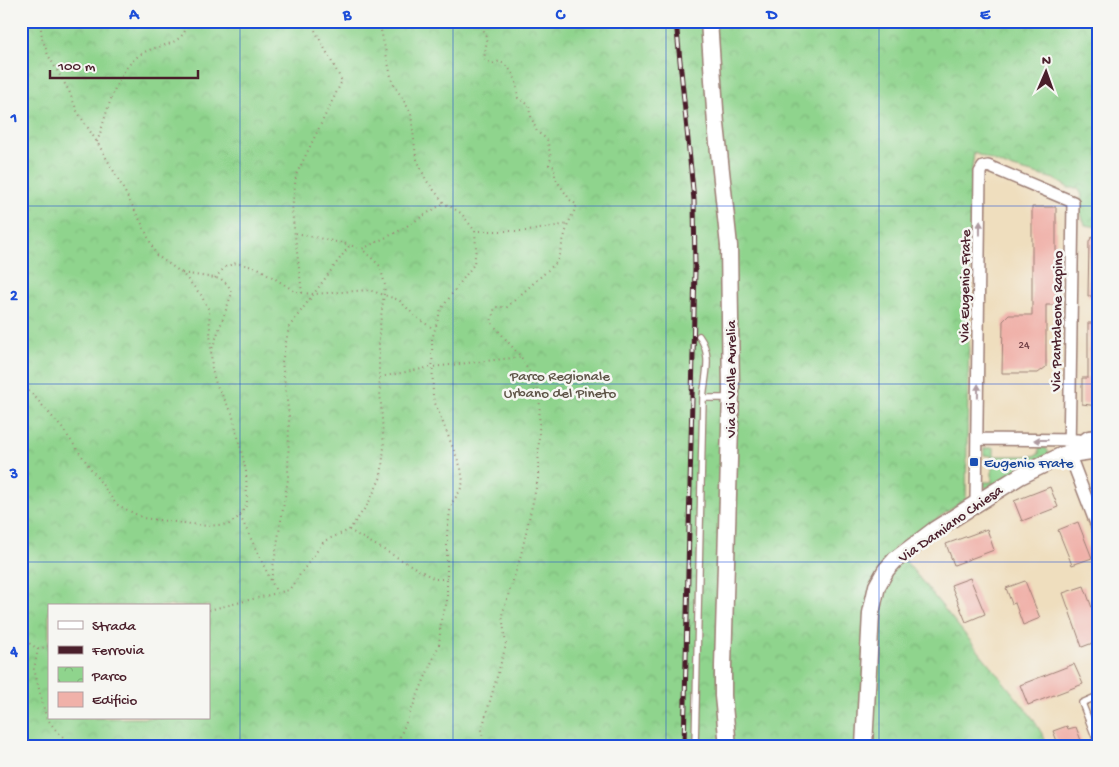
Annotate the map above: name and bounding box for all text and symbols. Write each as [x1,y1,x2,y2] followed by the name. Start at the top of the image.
[128,7,140,26] text: A
[342,7,352,26] text: B
[555,7,566,26] text: C
[765,7,778,26] text: D
[980,7,991,26] text: E
[50,48,198,80] scale bar
[1022,48,1072,98] north arrow
[1042,53,1051,70] text: N
[57,58,96,76] text: 100 m
[10,110,17,129] text: 1
[976,220,984,236] one-way arrow
[956,229,976,344] street label: Via Eugenio Frate
[1048,250,1068,393] street label: Via Pantaleone Rapino
[10,288,18,307] text: 2
[723,320,741,439] street label: Via di Valle Aurelia
[1018,339,1030,353] house number: 24
[504,368,616,403] park label: Parco Regionale Urbano del Pineto
[974,382,982,398] one-way arrow
[1032,436,1048,444] one-way arrow
[984,455,1074,473] place label: Eugenio Frate
[968,456,980,468] marker: Eugenio Frate
[9,466,18,485] text: 3
[895,482,1007,568] street label: Via Damiano Chiesa
[48,604,210,720] legend
[92,618,137,636] text: Strada
[91,642,145,660] text: Ferrovia
[9,644,18,663] text: 4
[91,668,127,686] text: Parco
[92,692,138,710] text: Edificio

